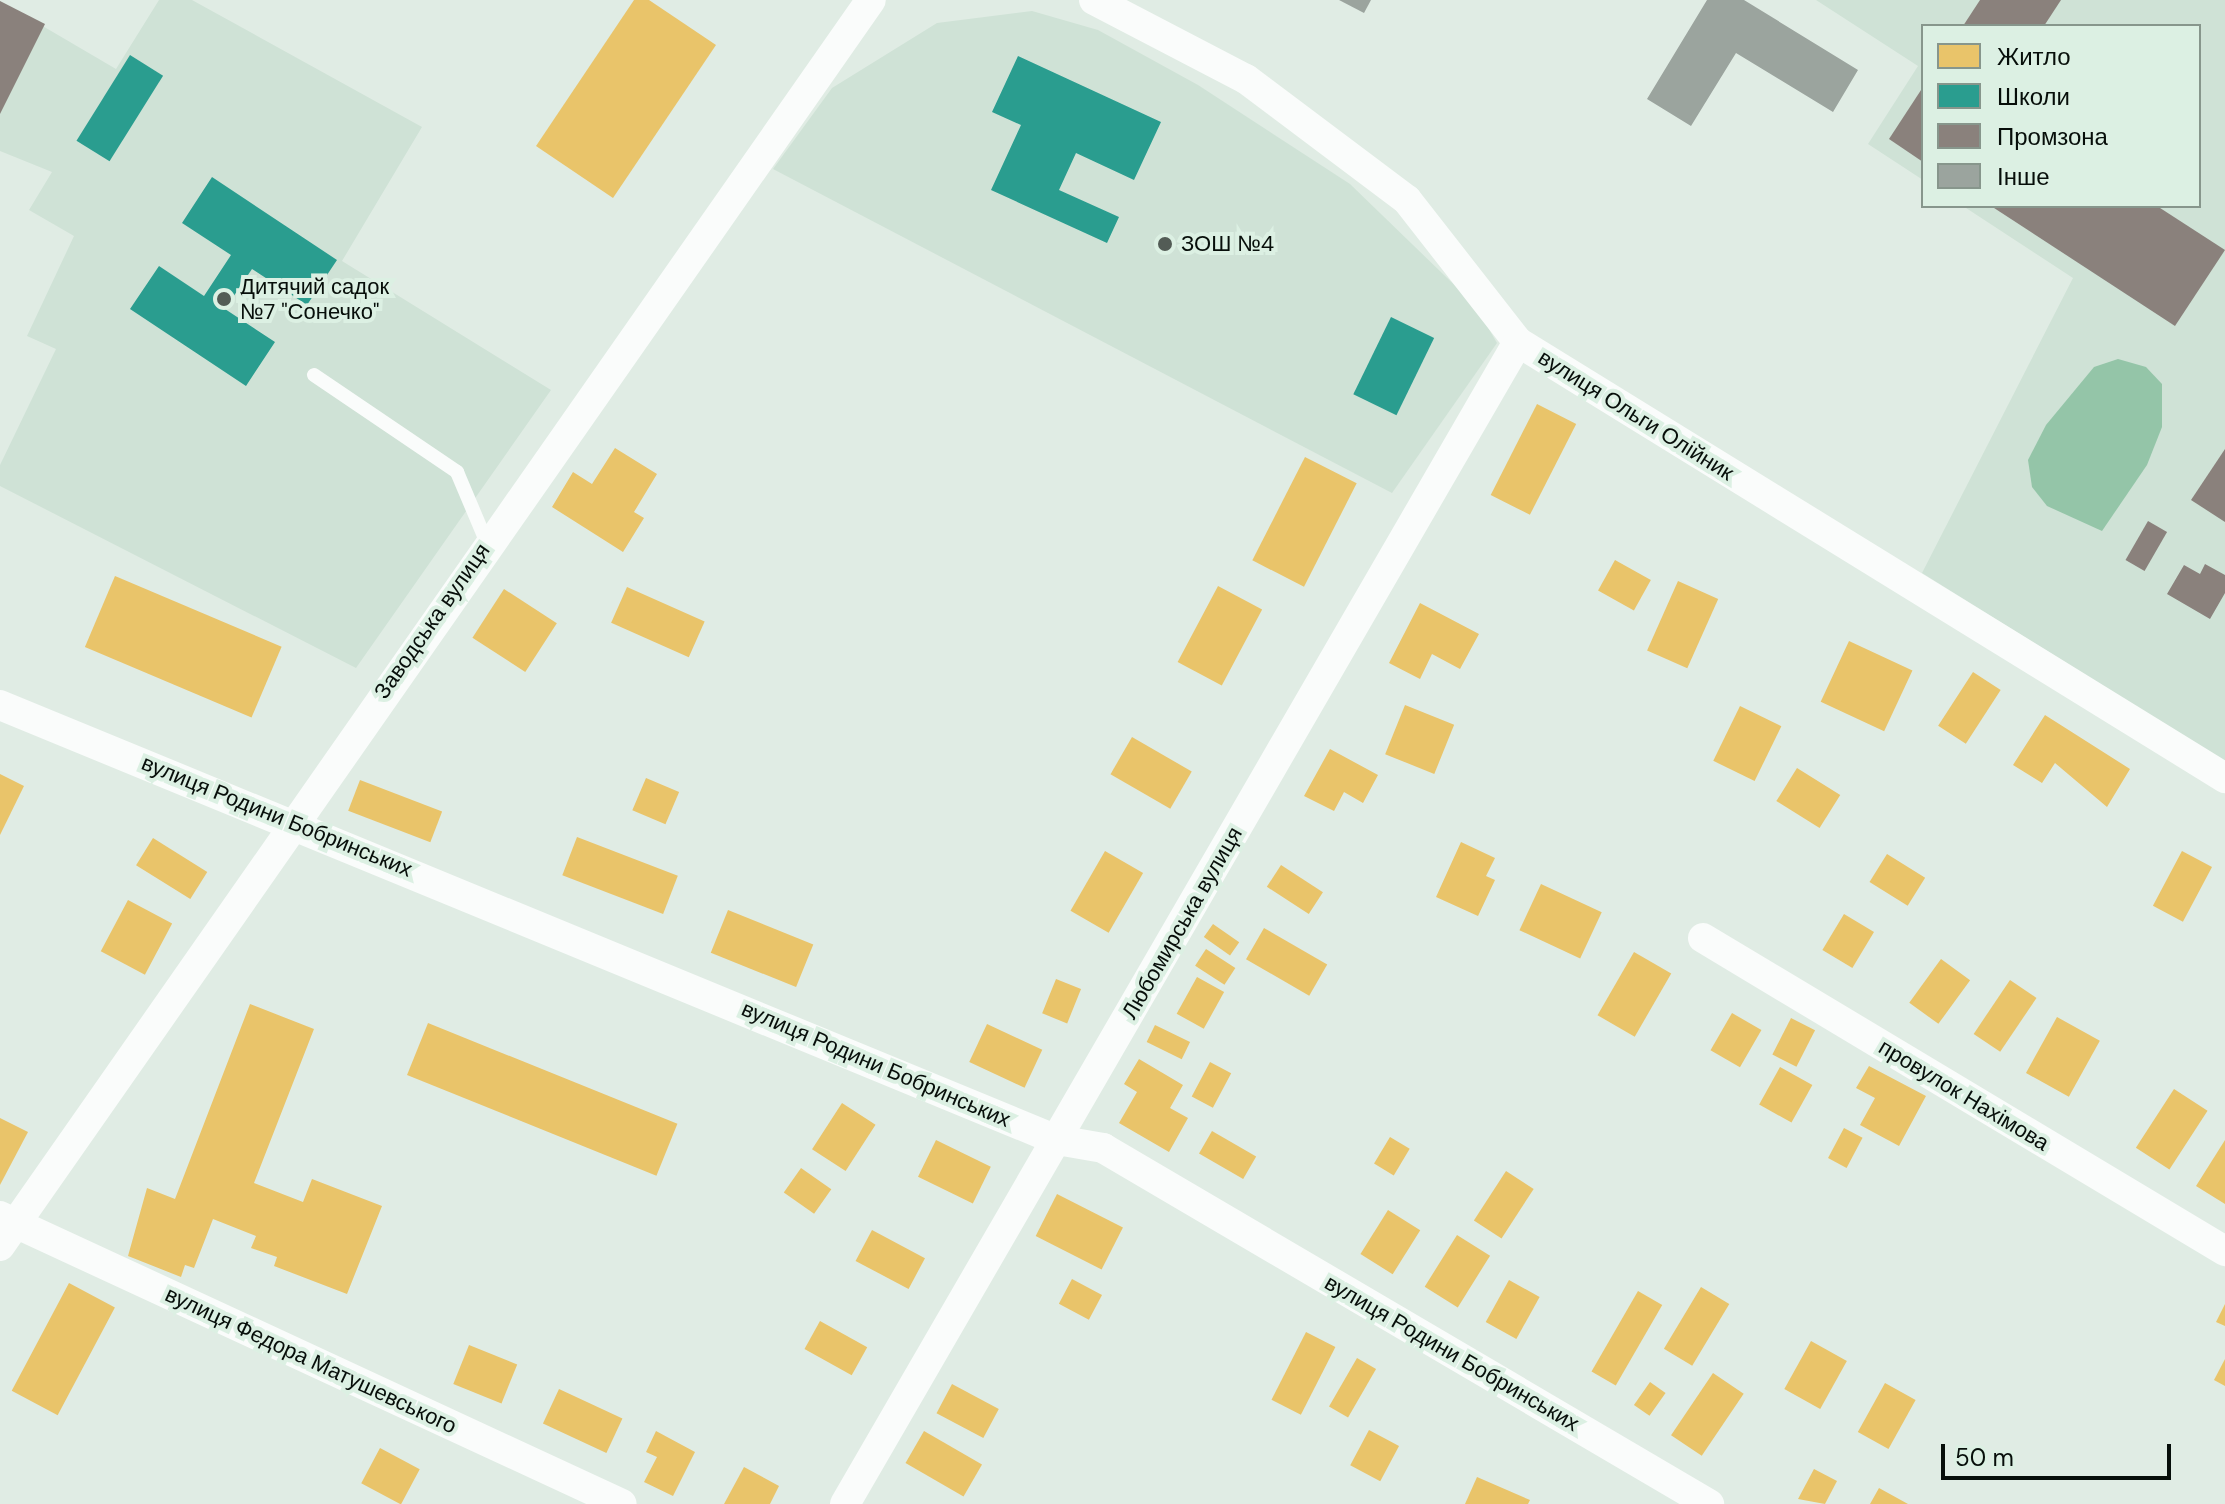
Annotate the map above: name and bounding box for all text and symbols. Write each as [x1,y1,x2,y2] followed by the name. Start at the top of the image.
[1921,24,2201,208] legend
[1997,41,2071,72] text: Житло
[1997,81,2070,112] text: Школи
[1997,121,2108,152] text: Промзона
[1997,161,2050,192] text: Інше
[1181,231,1274,257] place label: ЗОШ №4
[1156,235,1174,253] marker: ЗОШ №4
[240,273,389,324] place label: Дитячий садок №7 "Сонечко"
[215,290,233,308] marker: Дитячий садок №7 "Сонечко"
[1533,344,1739,486] street label: вулиця Ольги Олійник
[369,538,495,704] street label: Заводська вулиця
[138,750,416,882] street label: вулиця Родини Бобринських
[1116,822,1248,1024] street label: Любомирська вулиця
[738,995,1014,1133] street label: вулиця Родини Бобринських
[1874,1034,2054,1156] street label: провулок Нахімова
[1320,1269,1584,1437] street label: вулиця Родини Бобринських
[161,1281,461,1439] street label: вулиця Федора Матушевського
[1945,1428,2175,1478] scale bar
[1955,1442,2014,1473] text: 50 m

